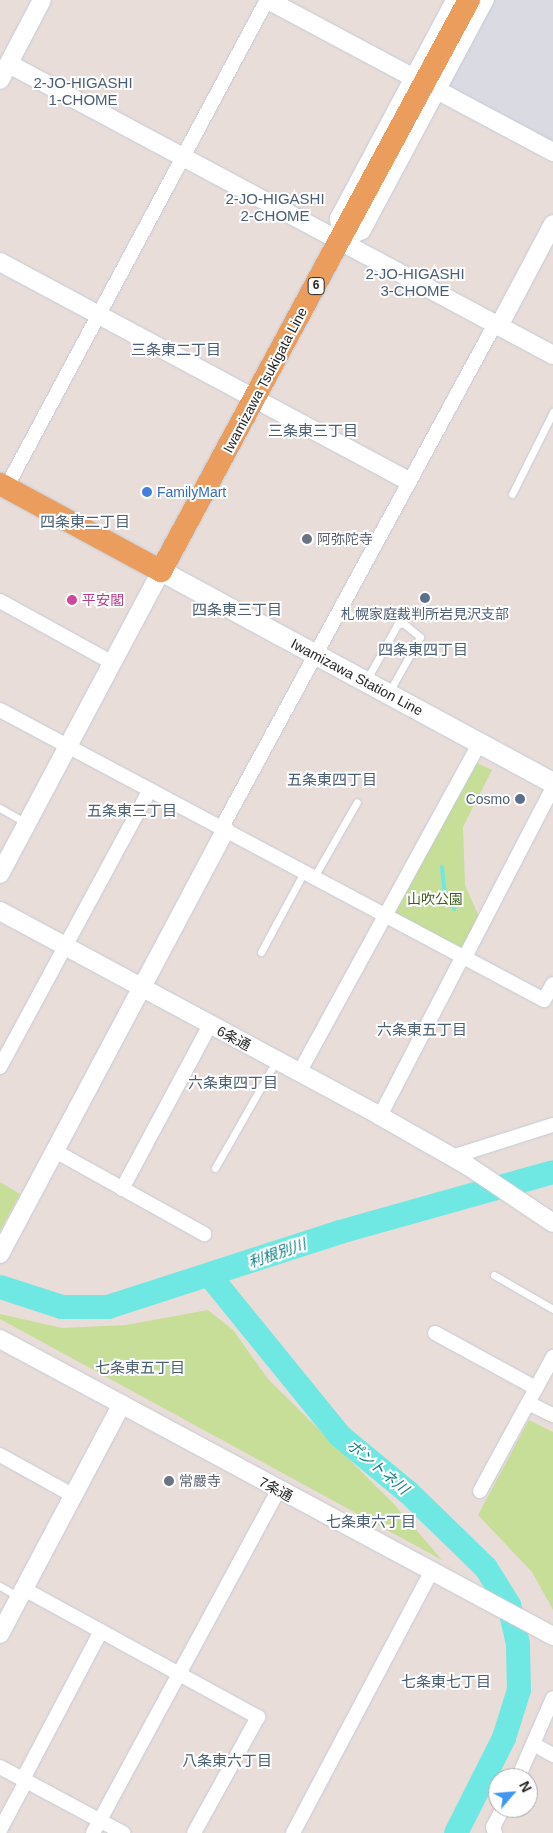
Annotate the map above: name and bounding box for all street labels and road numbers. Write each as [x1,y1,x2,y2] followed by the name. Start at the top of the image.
[307,276,325,296] road number: 6
[219,304,311,456] street label: Iwamizawa Tsukigata Line
[288,635,426,719] street label: Iwamizawa Station Line
[214,1022,254,1054] street label: 6条通
[256,1473,296,1505] street label: 7条通

